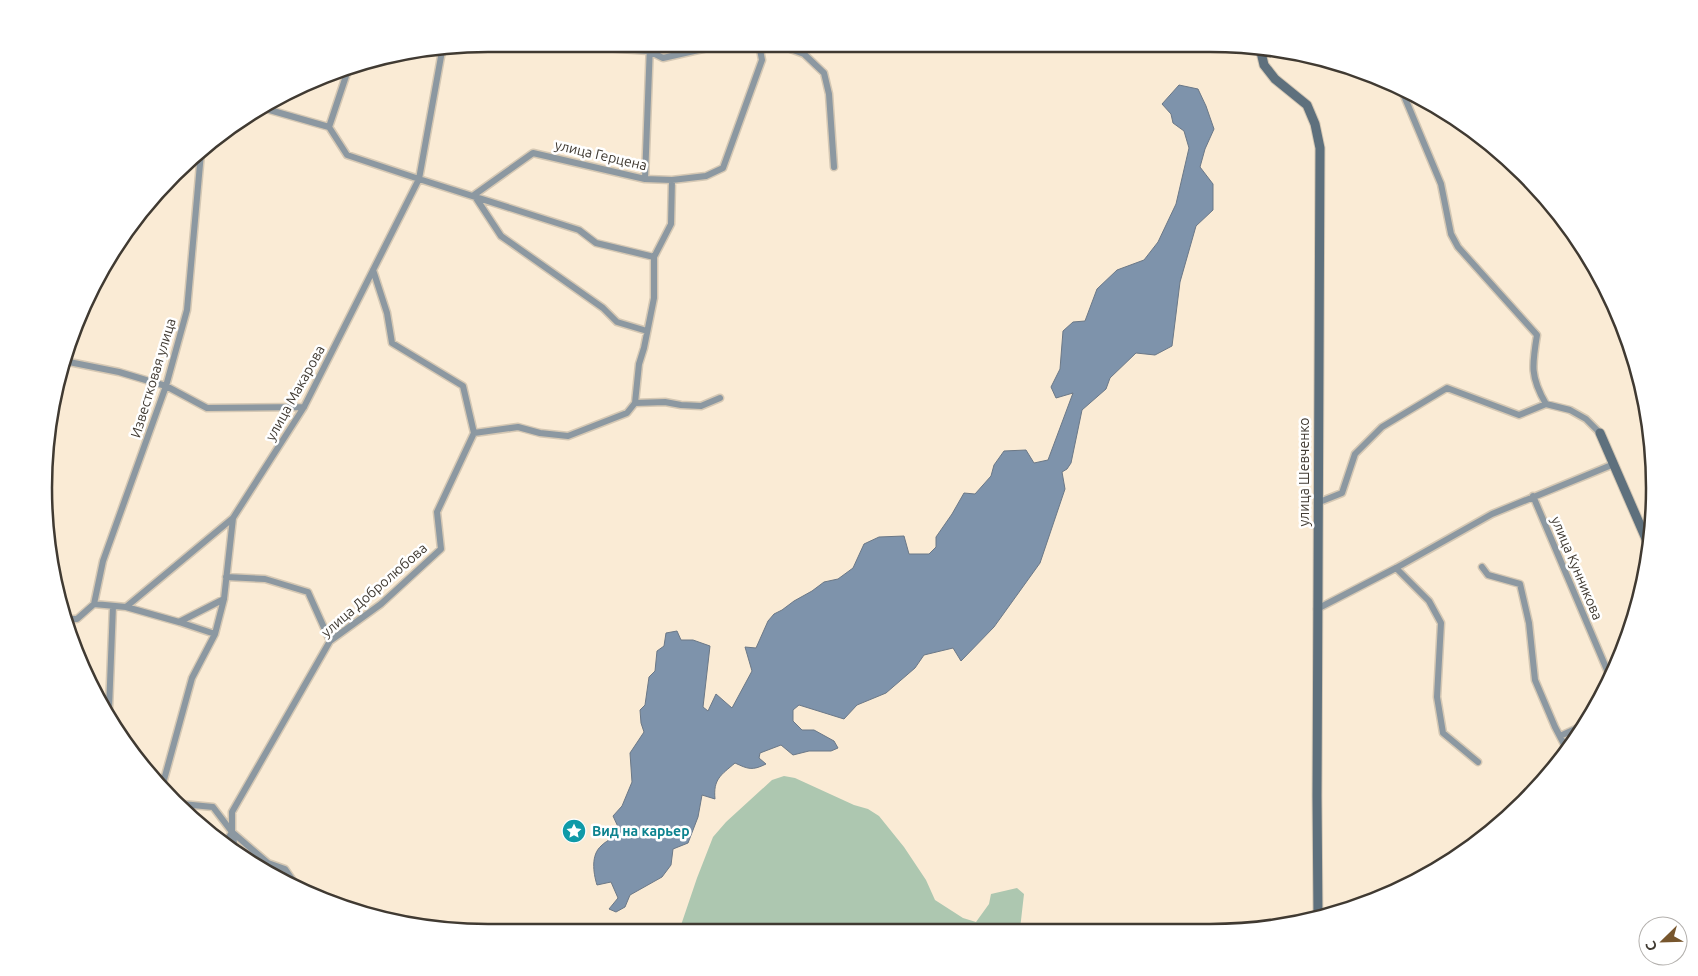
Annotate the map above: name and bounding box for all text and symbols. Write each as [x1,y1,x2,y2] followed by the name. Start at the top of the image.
[553,137,649,173] street label: улица Герцена
[127,316,179,440] street label: Известковая улица
[262,343,328,443] street label: улица Макарова
[1296,418,1312,526] street label: улица Шевченко
[1548,514,1606,622] street label: улица Кунникова
[318,540,430,640] street label: улица Добролюбова
[561,818,587,844] place icon: Вид на карьер
[592,823,690,839] place label: Вид на карьер
[1638,916,1688,966] north arrow
[1642,939,1660,953] text: С

